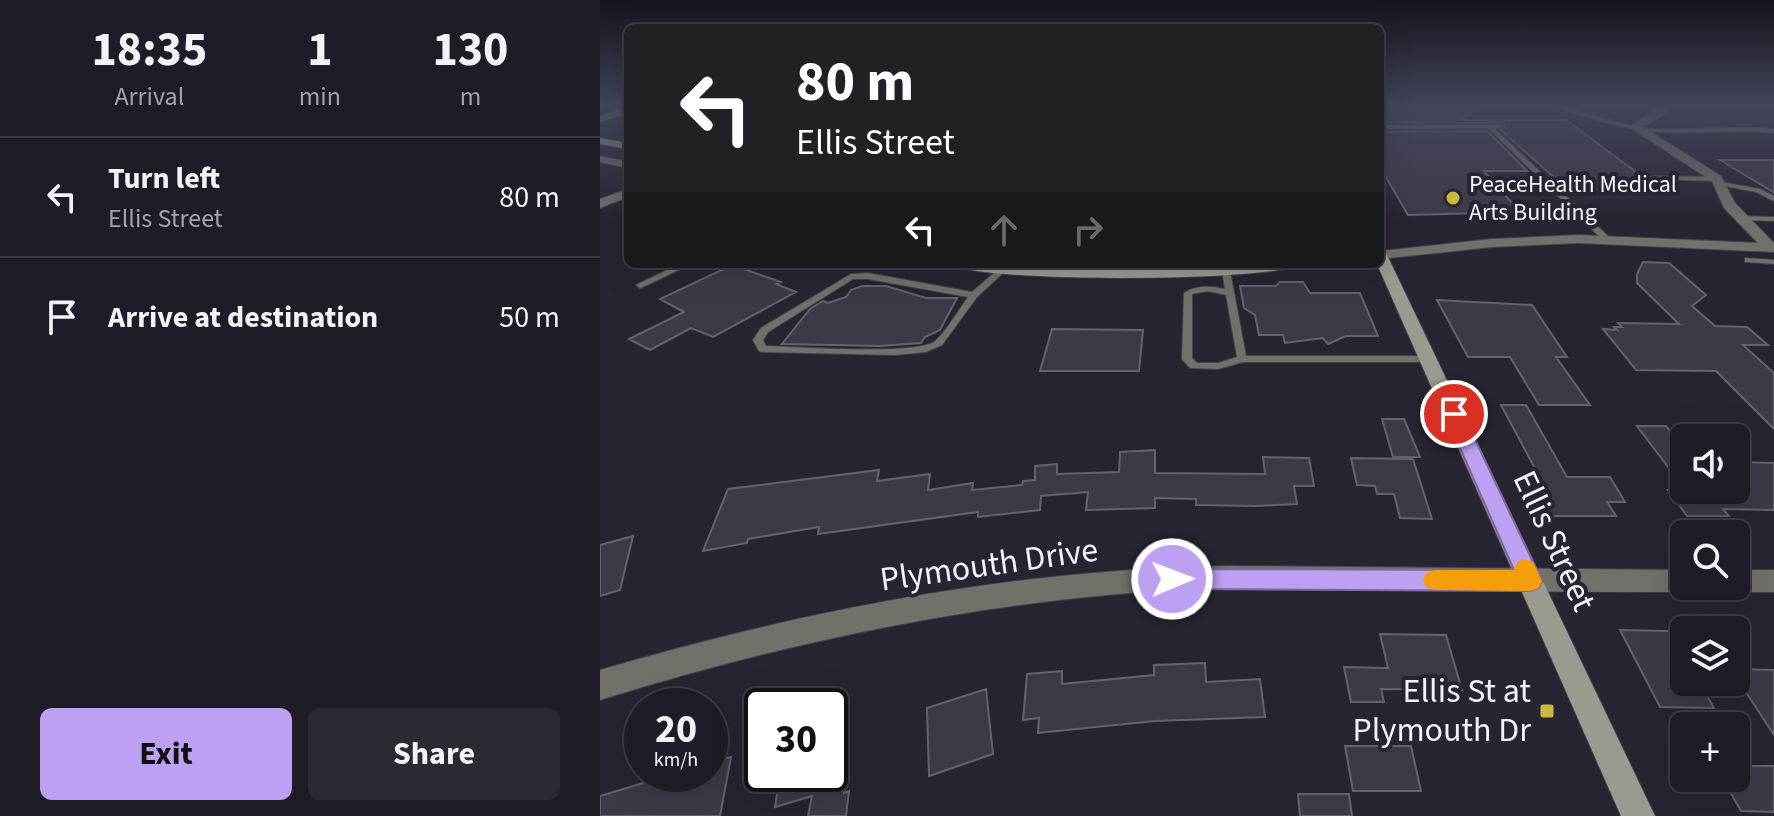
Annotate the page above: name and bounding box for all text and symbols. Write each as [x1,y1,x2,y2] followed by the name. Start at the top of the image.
[91,16,207,84] text: 18:35
[307,16,333,84] text: 1
[432,16,508,84] text: 130
[796,43,914,122] text: 80 m
[664,56,768,160] icon: left
[114,78,184,115] text: Arrival
[299,78,341,115] text: min
[460,78,481,115] text: m
[796,117,955,168] text: Ellis Street
[108,157,220,200] text: Turn left
[1469,167,1677,230] place label: PeaceHealth Medical Arts Building
[40,175,84,219] icon: left
[499,176,560,219] text: 80 m
[1444,189,1462,207] marker: PeaceHealth Medical Arts Building
[108,200,223,237] text: Ellis Street
[898,208,942,252] icon: left
[982,208,1026,252] icon: ahead
[1066,208,1110,252] icon: right
[40,295,84,339] icon: arrive
[108,296,378,339] text: Arrive at destination
[499,296,560,339] text: 50 m
[1420,380,1488,448] pin
[1432,392,1476,436] icon: arrive
[1670,424,1750,792] map controls
[1670,424,1750,504] button: sound
[1500,463,1608,620] street label: Ellis Street
[1670,520,1750,600] button: search
[877,525,1101,605] street label: Plymouth Drive
[1130,537,1214,621] position arrow
[1670,616,1750,696] button: layers
[1353,667,1531,755] place label: Ellis St at Plymouth Dr
[744,688,848,792] speed limit sign: 30
[655,701,697,758] text: 20
[1538,702,1556,720] marker: Ellis St at Plymouth Dr
[40,708,292,800] button: Exit
[308,708,560,800] button: Share
[1670,712,1750,792] button: +
[654,746,698,774] text: km/h

